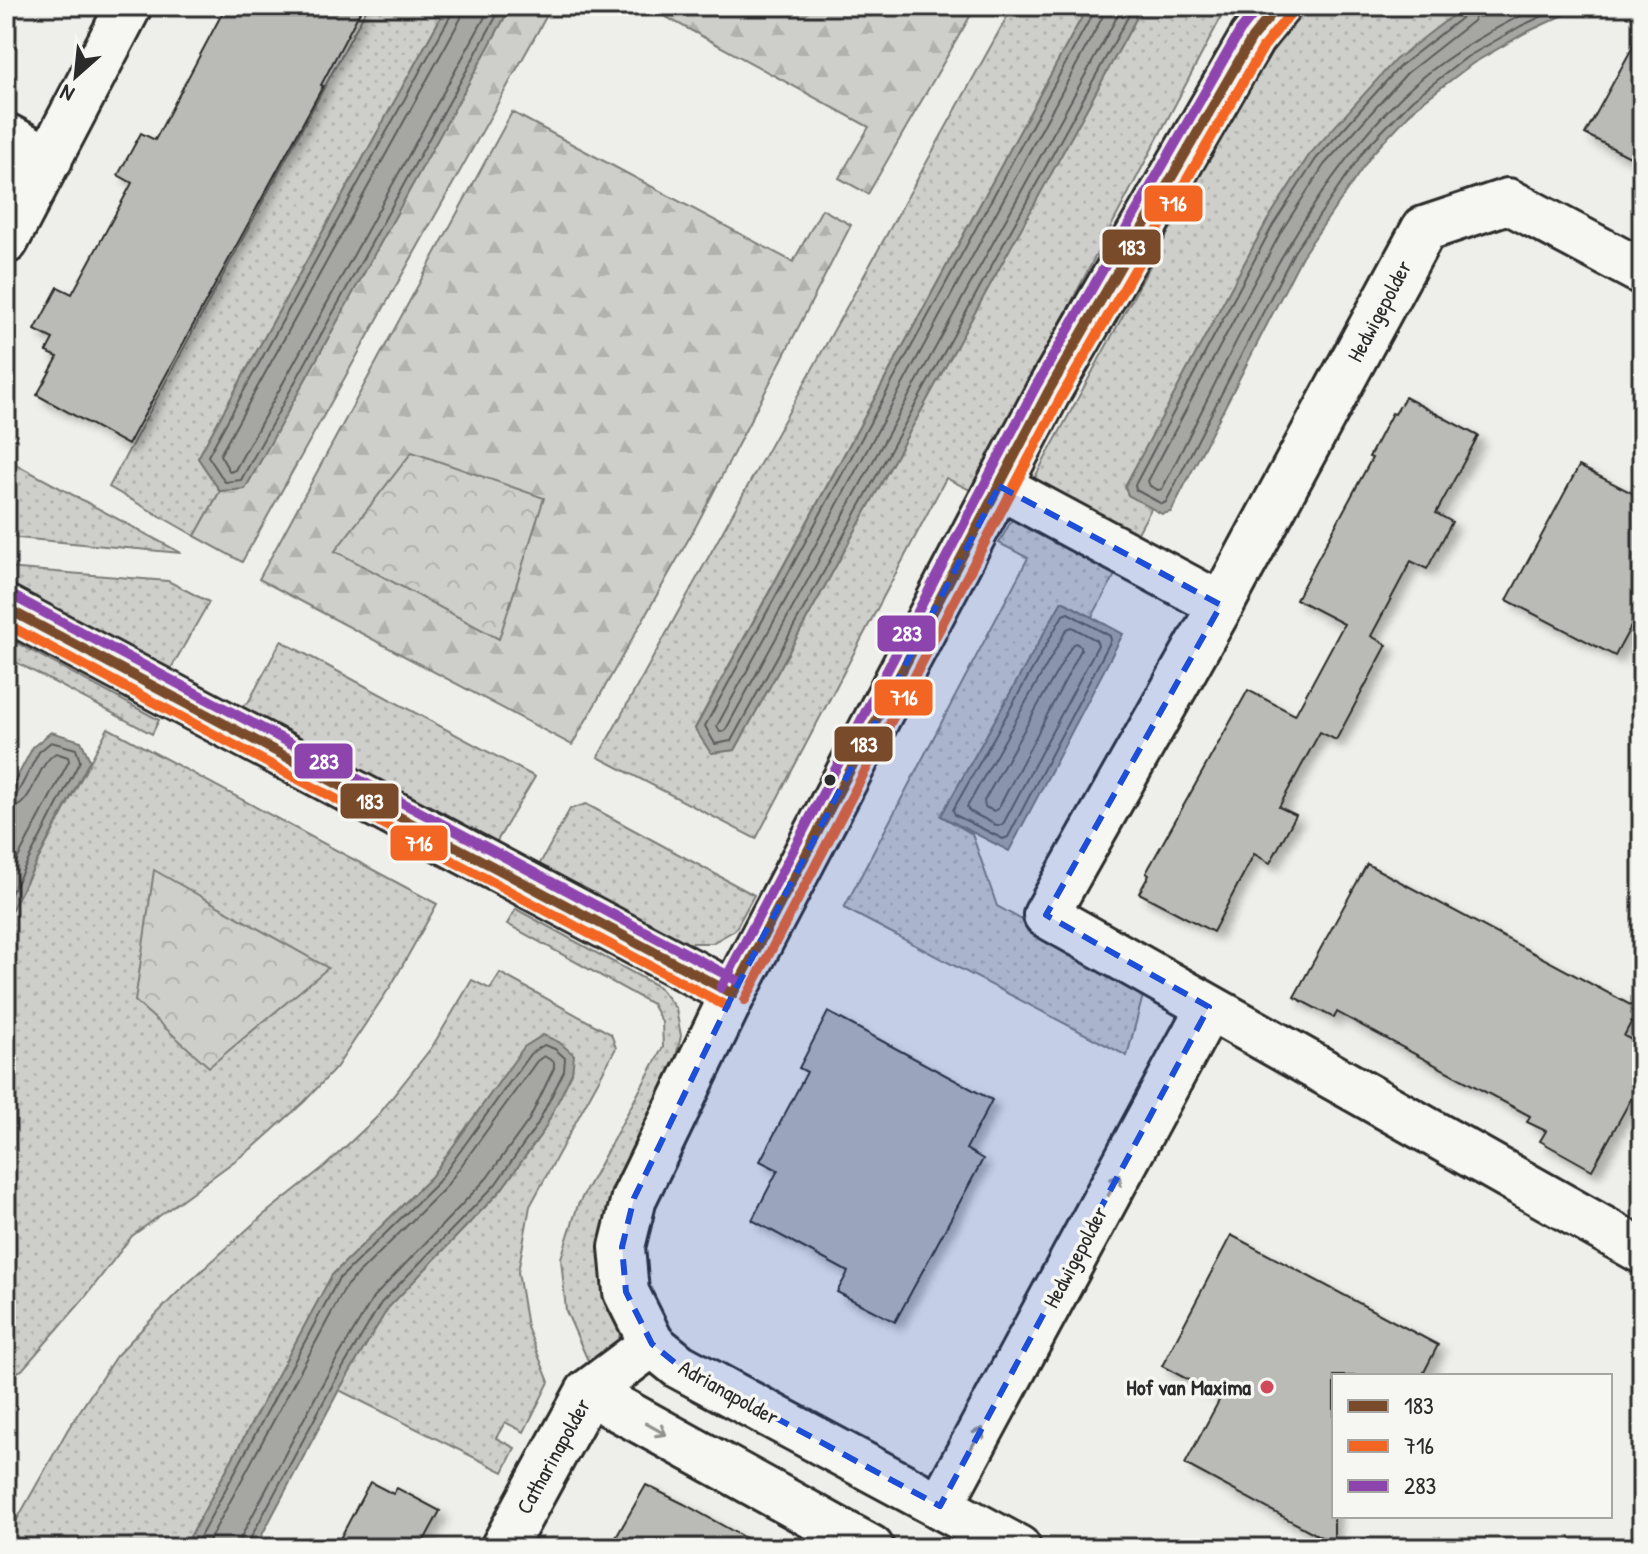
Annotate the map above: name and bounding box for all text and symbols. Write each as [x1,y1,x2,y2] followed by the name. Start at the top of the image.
[36,36,116,116] north arrow
[55,78,79,110] text: N
[1143,184,1204,223] line badge: 716
[1158,188,1187,218] text: 716
[1101,228,1162,266] line badge: 183
[1118,232,1146,262] text: 183
[1340,254,1419,367] street label: Hedwigepolder
[876,614,937,653] line badge: 283
[892,618,922,648] text: 283
[873,678,934,717] line badge: 716
[889,682,918,712] text: 716
[833,725,894,763] line badge: 183
[850,729,878,759] text: 183
[293,742,354,780] line badge: 283
[309,746,339,776] text: 283
[822,772,838,788] unlabelled marker
[339,782,400,820] line badge: 183
[356,786,384,816] text: 183
[389,824,449,862] line badge: 716
[404,828,433,858] text: 716
[1107,1173,1122,1197] one-way arrow
[1036,1200,1115,1313] street label: Hedwigepolder
[674,1352,785,1432] street label: Adrianapolder
[1126,1372,1251,1402] place label: Hof van Maxima
[1332,1374,1612,1518] legend
[1258,1378,1276,1396] marker: Hof van Maxima
[1404,1389,1434,1421] text: 183
[509,1392,597,1519] street label: Catharinapolder
[644,1421,667,1437] one-way arrow
[969,1427,985,1450] one-way arrow
[1404,1429,1434,1461] text: 716
[1404,1469,1436,1501] text: 283

